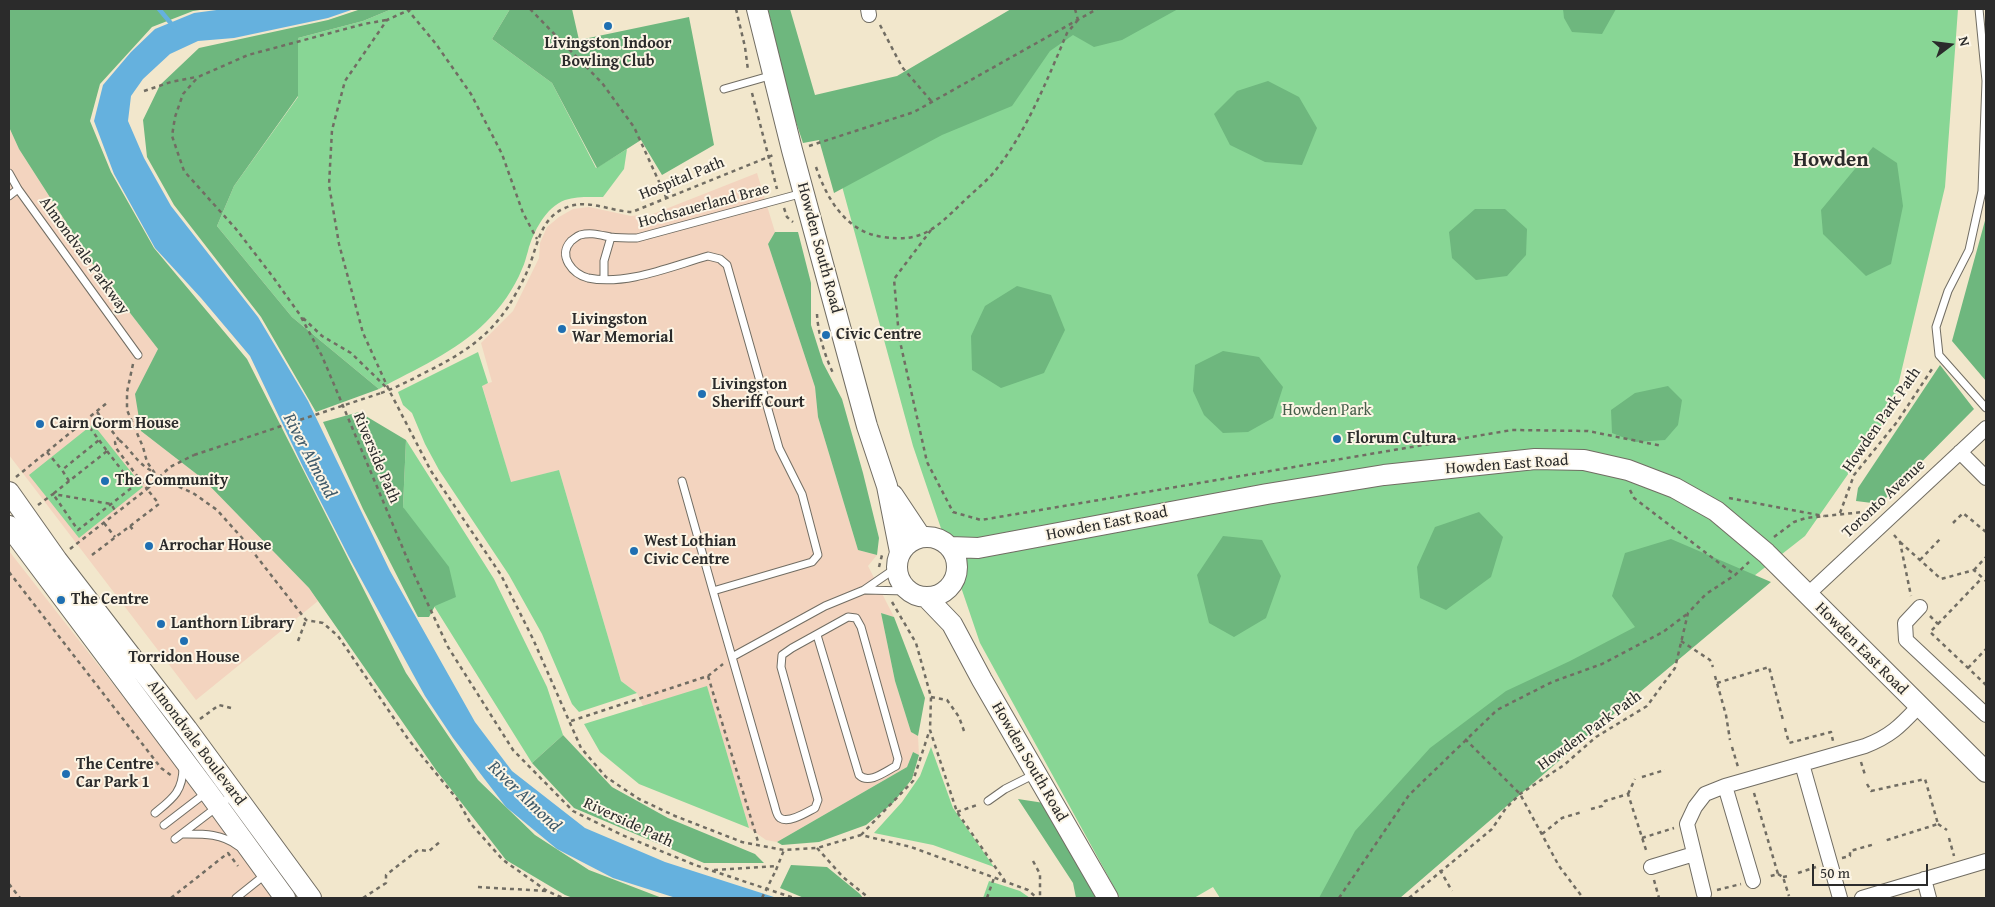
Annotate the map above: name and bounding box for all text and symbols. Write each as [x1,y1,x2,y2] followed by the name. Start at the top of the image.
[602,20,614,32] marker: Livingston Indoor Bowling Club
[1925,20,1975,70] north arrow
[544,34,672,72] place label: Livingston Indoor Bowling Club
[1954,34,1975,48] text: N
[1793,148,1869,174] district label: Howden
[637,153,727,205] street label: Hospital Path
[636,179,772,233] street label: Hochsauerland Brae
[792,180,846,316] street label: Howden South Road
[35,193,133,319] street label: Almondvale Parkway
[572,310,673,348] place label: Livingston War Memorial
[556,323,568,335] marker: Livingston War Memorial
[836,325,921,345] place label: Civic Centre
[820,329,832,341] marker: Civic Centre
[1839,364,1925,476] street label: Howden Park Path
[712,375,805,413] place label: Livingston Sheriff Court
[696,388,708,400] marker: Livingston Sheriff Court
[1282,401,1372,421] park label: Howden Park
[278,410,340,502] water label: River Almond
[348,410,404,506] street label: Riverside Path
[50,414,179,434] place label: Cairn Gorm House
[34,418,46,430] marker: Cairn Gorm House
[1347,429,1456,449] place label: Florum Cultura
[1331,433,1343,445] marker: Florum Cultura
[1445,451,1569,479] street label: Howden East Road
[1839,456,1929,542] street label: Toronto Avenue
[115,471,228,491] place label: The Community
[99,475,111,487] marker: The Community
[1045,503,1169,545] street label: Howden East Road
[644,532,736,570] place label: West Lothian Civic Centre
[159,536,271,556] place label: Arrochar House
[143,540,155,552] marker: Arrochar House
[628,545,640,557] marker: West Lothian Civic Centre
[71,590,149,610] place label: The Centre
[55,594,67,606] marker: The Centre
[1811,599,1911,699] street label: Howden East Road
[171,614,294,634] place label: Lanthorn Library
[155,618,167,630] marker: Lanthorn Library
[178,635,190,647] marker: Torridon House
[128,648,240,668] place label: Torridon House
[143,677,249,809] street label: Almondvale Boulevard
[1534,687,1646,775] street label: Howden Park Path
[987,699,1071,825] street label: Howden South Road
[76,755,154,793] place label: The Centre Car Park 1
[483,757,565,837] water label: River Almond
[60,768,72,780] marker: The Centre Car Park 1
[580,794,676,852] street label: Riverside Path
[1815,854,1931,886] scale bar
[1820,862,1850,883] text: 50 m

